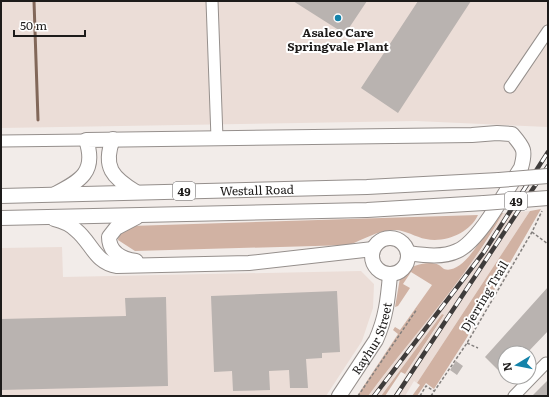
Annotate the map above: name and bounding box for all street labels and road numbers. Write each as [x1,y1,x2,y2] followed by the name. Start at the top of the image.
[220,180,295,200] street label: Westall Road
[173,182,195,200] road number: 49
[505,192,527,210] road number: 49
[456,257,512,335] street label: Djerring Trail
[347,301,396,378] street label: Rayhur Street

